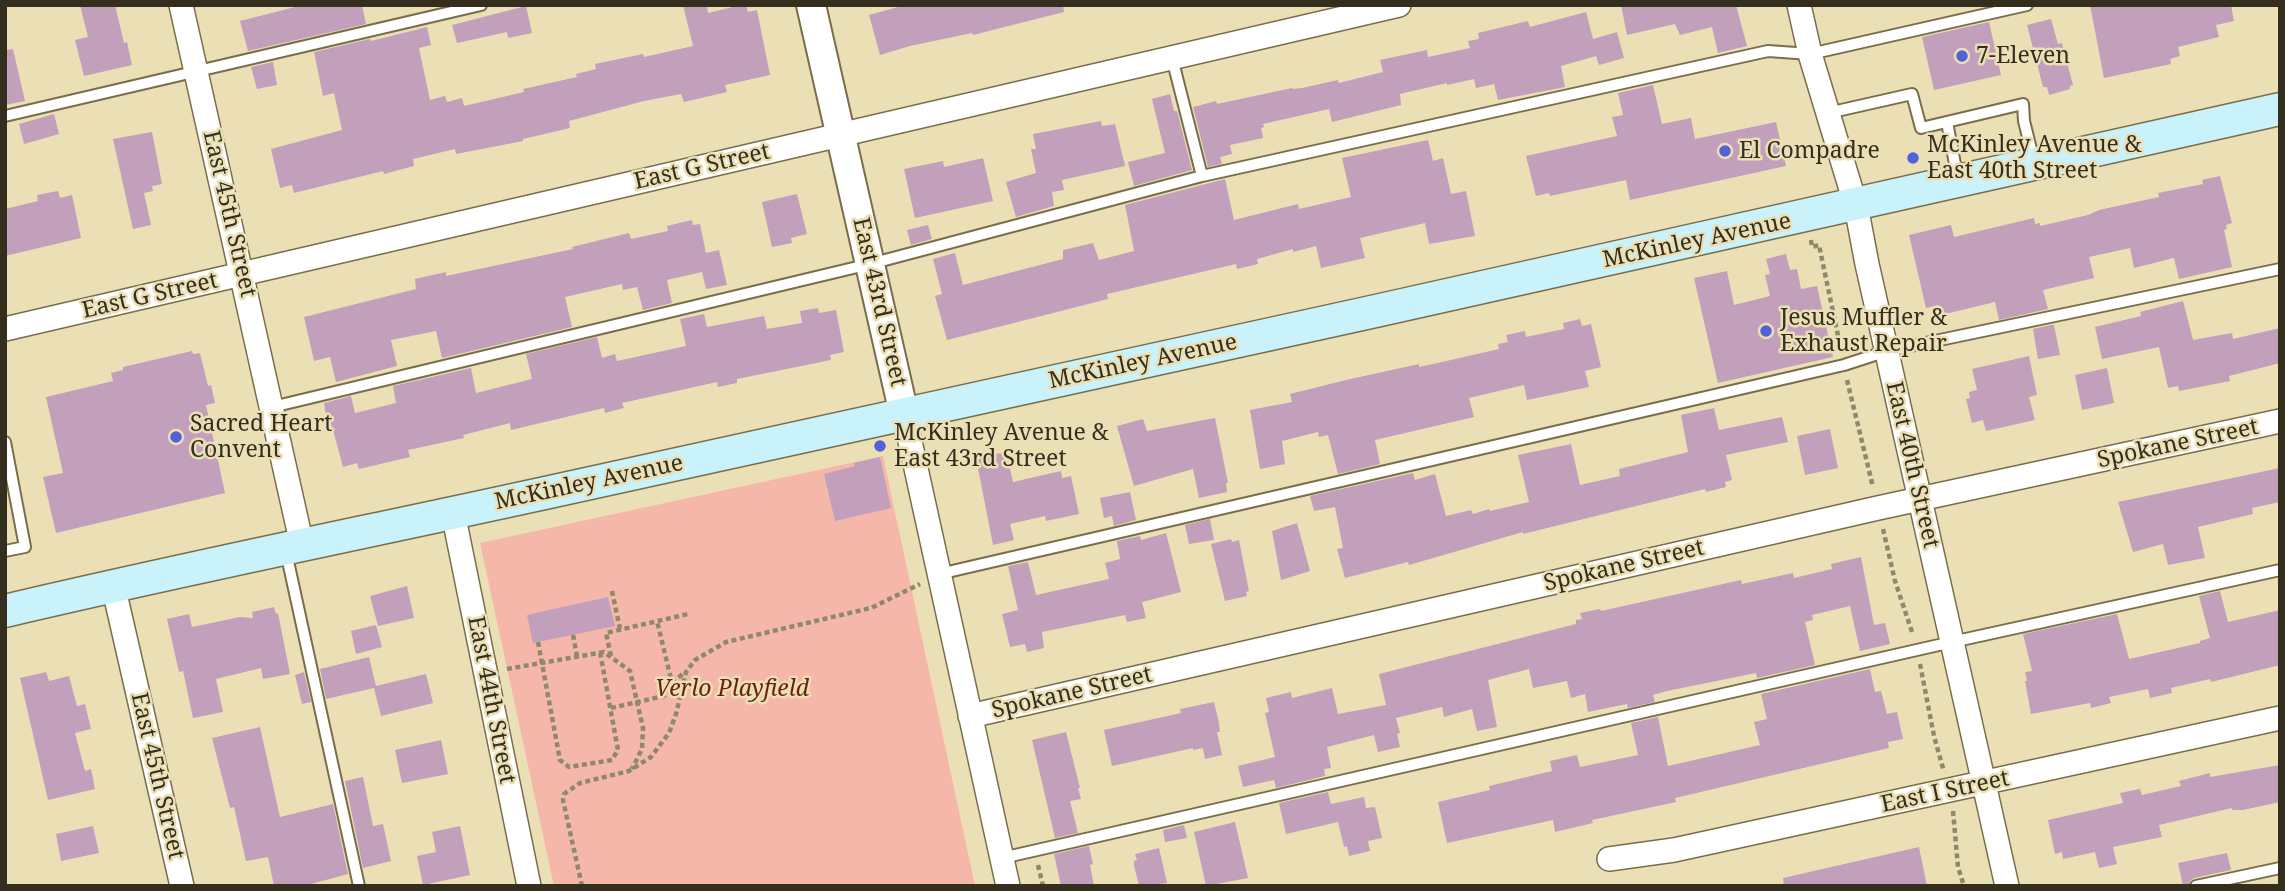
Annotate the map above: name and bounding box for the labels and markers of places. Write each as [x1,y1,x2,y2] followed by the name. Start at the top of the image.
[1976,42,2070,70] place label: 7-Eleven
[1954,48,1970,64] marker: 7-Eleven
[1927,131,2142,185] place label: McKinley Avenue & East 40th Street
[1739,137,1880,165] place label: El Compadre
[1717,143,1733,159] marker: El Compadre
[1905,150,1921,166] marker: McKinley Avenue & East 40th Street
[1780,304,1947,358] place label: Jesus Muffler & Exhaust Repair
[1758,323,1774,339] marker: Jesus Muffler & Exhaust Repair
[190,410,332,464] place label: Sacred Heart Convent
[894,419,1109,473] place label: McKinley Avenue & East 43rd Street
[168,429,184,445] marker: Sacred Heart Convent
[872,438,888,454] marker: McKinley Avenue & East 43rd Street

